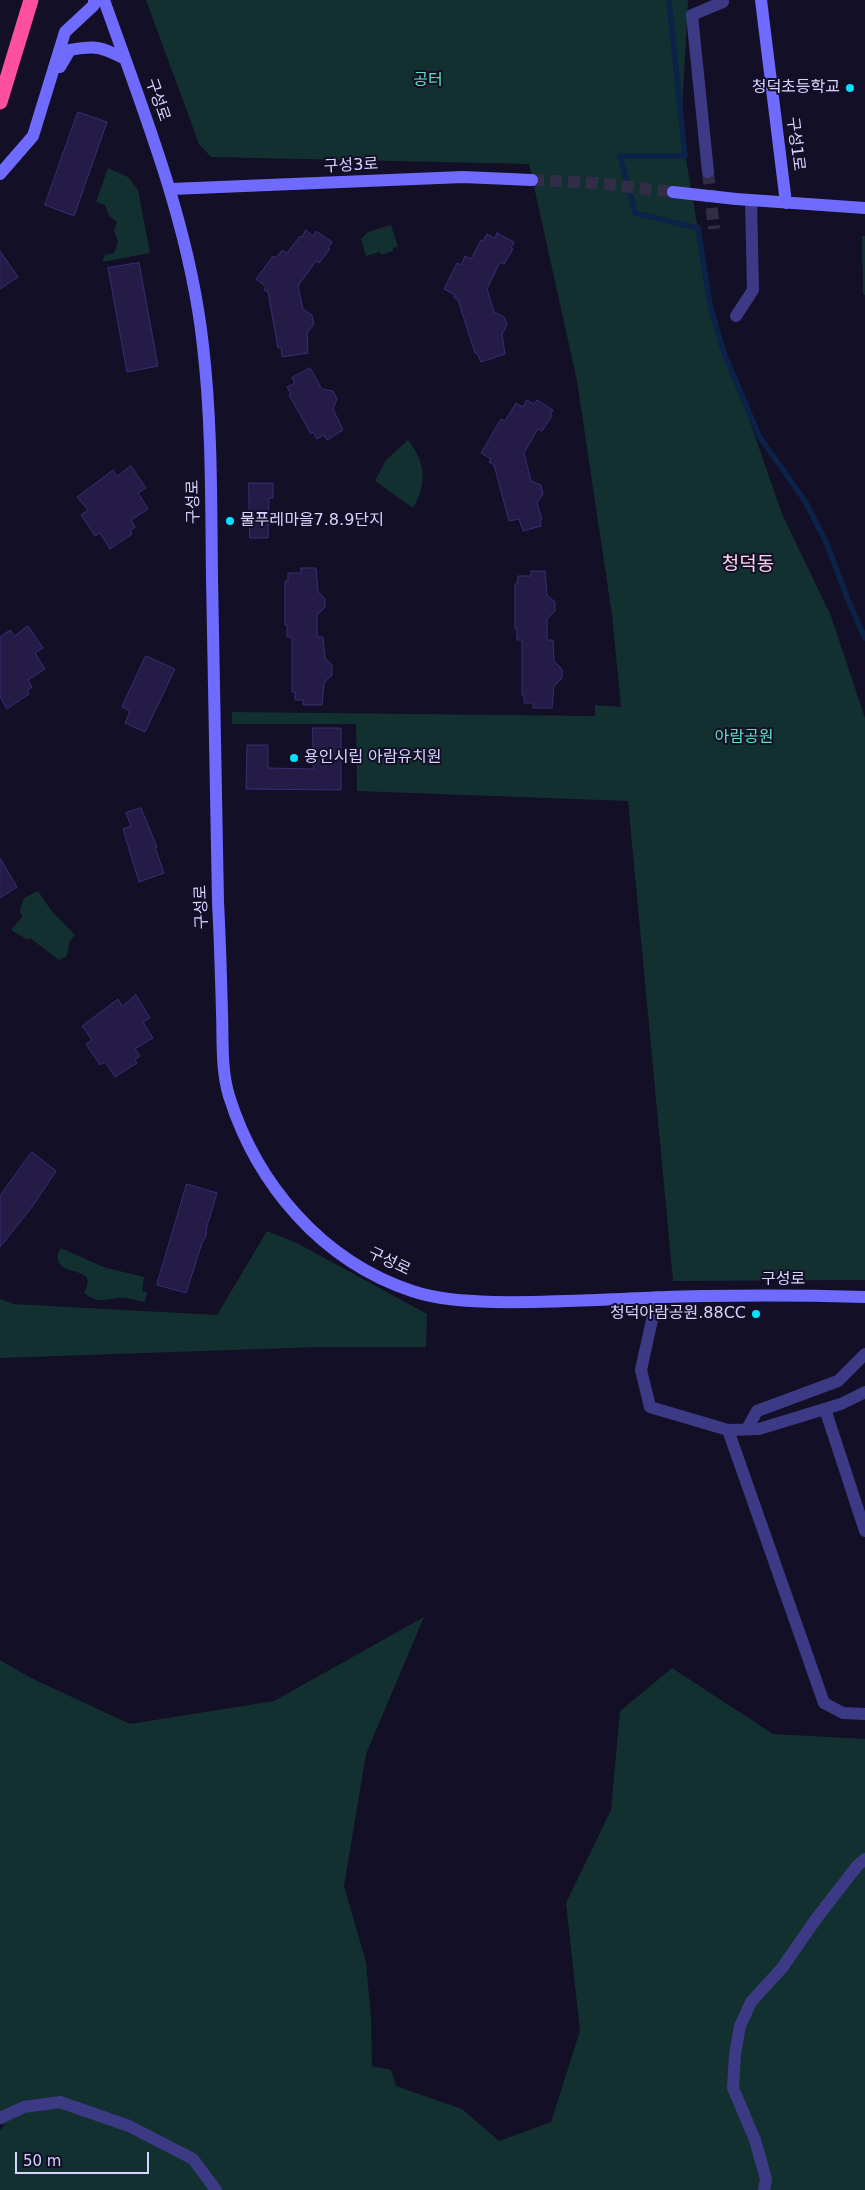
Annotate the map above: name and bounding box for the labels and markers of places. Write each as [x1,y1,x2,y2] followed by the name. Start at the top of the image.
[752,78,840,98] place label: 청덕초등학교
[844,82,856,94] marker: 청덕초등학교
[240,511,384,531] place label: 물푸레마을7.8.9단지
[224,515,236,527] marker: 물푸레마을7.8.9단지
[304,748,442,768] place label: 용인시립 아람유치원
[288,752,300,764] marker: 용인시립 아람유치원
[610,1304,746,1324] place label: 청덕아람공원.88CC
[750,1308,762,1320] marker: 청덕아람공원.88CC

